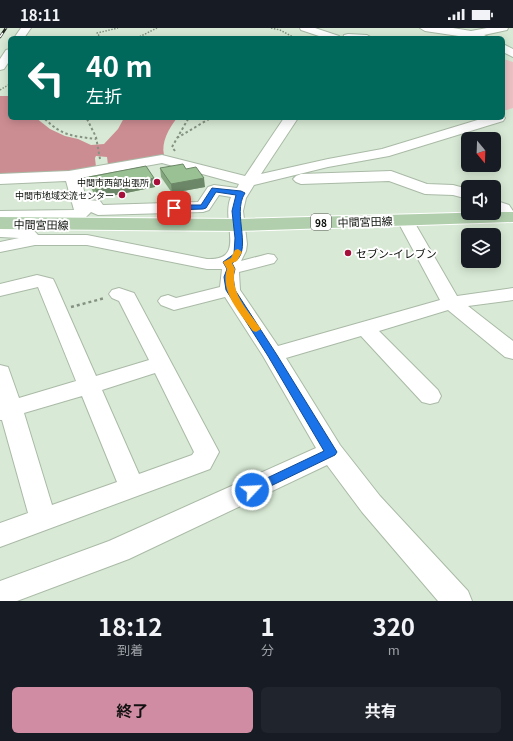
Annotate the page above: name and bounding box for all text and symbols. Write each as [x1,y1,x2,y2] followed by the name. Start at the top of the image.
[20,4,60,25] text: 18:11
[86,45,152,85] text: 40 m
[20,52,72,104] icon: left
[86,82,122,108] text: 左折
[461,132,501,172] north arrow
[461,132,501,268] map controls
[77,176,149,189] place label: 中間市西部出張所
[152,177,162,187] marker: 中間市西部出張所
[461,180,501,220] button: sound
[15,189,114,202] place label: 中間市地域交流センター
[117,190,127,200] marker: 中間市地域交流センター
[157,191,191,225] pin
[163,197,185,219] icon: arrive
[337,212,393,230] street label: 中間宮田線
[311,214,331,230] road number: 98
[13,216,69,232] street label: 中間宮田線
[461,228,501,268] button: layers
[356,245,437,261] place label: セブン-イレブン
[343,248,353,258] marker: セブン-イレブン
[231,469,273,511] position arrow
[98,608,162,643] text: 18:12
[260,608,275,643] text: 1
[373,608,415,643] text: 320
[117,640,143,659] text: 到着
[261,640,274,659] text: 分
[388,640,400,659] text: m
[12,687,253,733] button: 終了
[261,687,501,733] button: 共有

